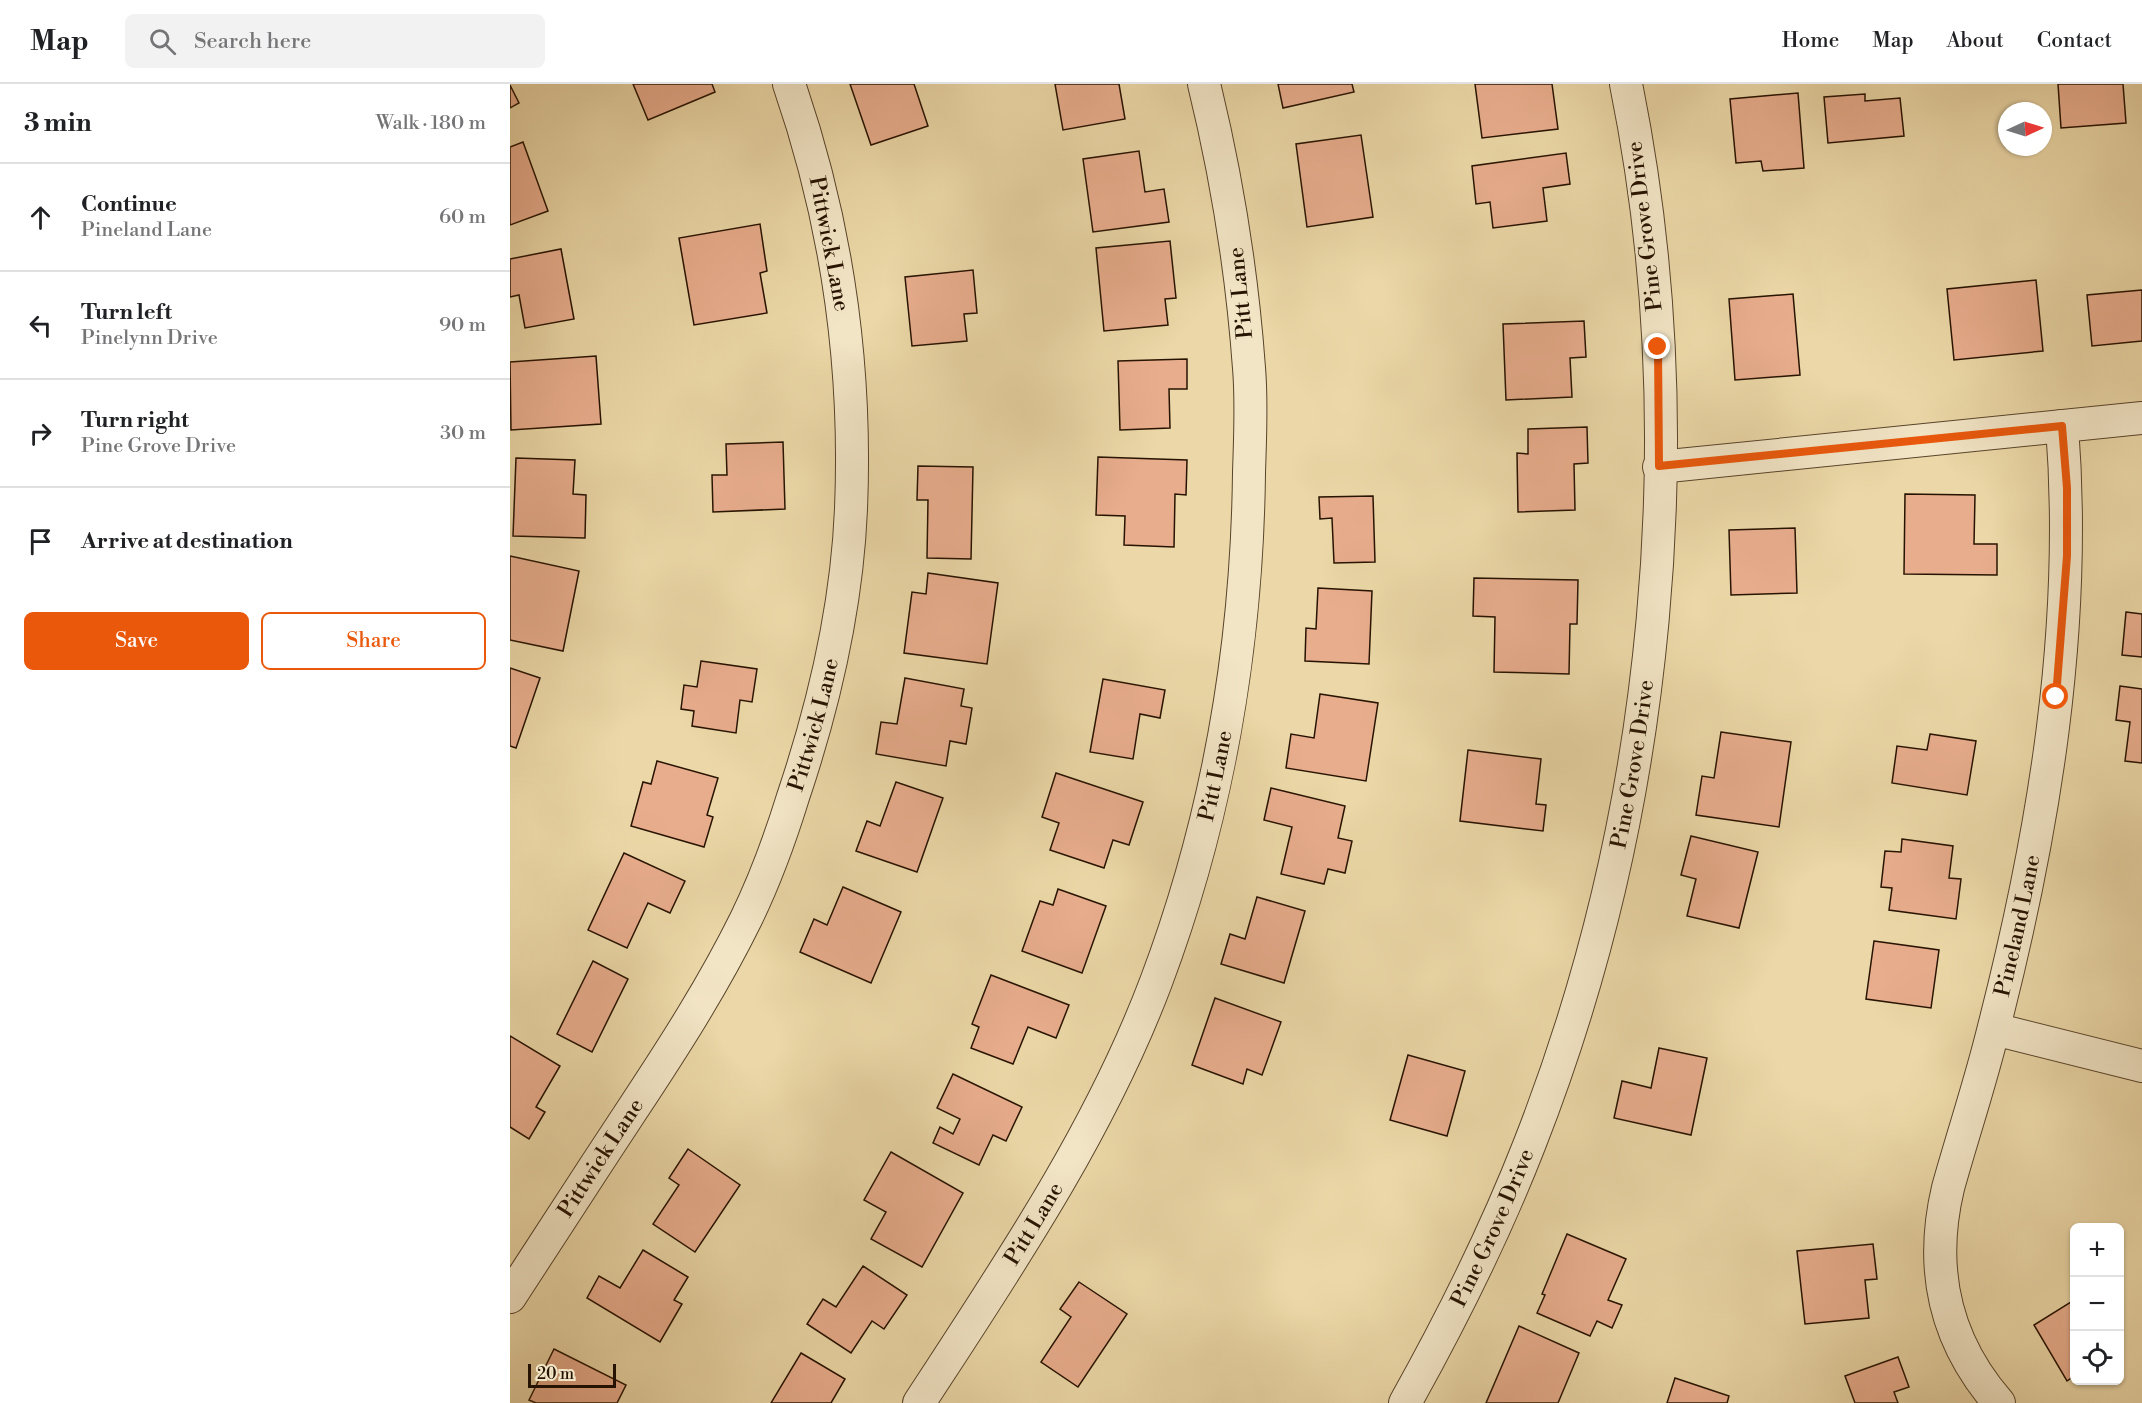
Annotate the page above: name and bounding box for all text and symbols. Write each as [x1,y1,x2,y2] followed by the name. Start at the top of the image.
[125,14,545,68] search box
[30,24,89,59] text: Map
[146,25,179,58] icon: search
[194,28,311,55] text: Search here
[1782,28,1839,54] text: Home
[1872,28,1914,54] text: Map
[1947,28,2004,54] text: About
[2037,28,2112,54] text: Contact
[1998,102,2052,156] north arrow
[24,107,92,139] text: 3 min
[376,111,486,136] text: Walk · 180 m
[1621,140,1669,312] street label: Pine Grove Drive
[803,174,855,314] street label: Pittwick Lane
[81,191,177,218] text: Continue
[24,201,57,234] icon: ahead
[439,205,486,230] text: 60 m
[81,218,212,243] text: Pineland Lane
[1223,246,1259,340] street label: Pitt Lane
[81,299,172,326] text: Turn left
[24,309,57,342] icon: left
[439,313,486,338] text: 90 m
[81,326,218,351] text: Pinelynn Drive
[1644,333,1670,359] route end
[81,407,189,434] text: Turn right
[24,417,57,450] icon: right
[440,421,486,446] text: 30 m
[81,434,236,459] text: Pine Grove Drive
[24,525,57,558] icon: arrive
[81,528,293,555] text: Arrive at destination
[24,612,249,670] button: Save
[261,612,486,670] button: Share
[782,656,845,795] street label: Pittwick Lane
[1605,678,1660,851] street label: Pine Grove Drive
[2042,683,2068,709] route start
[1193,728,1238,824] street label: Pitt Lane
[1989,852,2046,999] street label: Pineland Lane
[552,1093,649,1223] street label: Pittwick Lane
[1445,1145,1540,1312] street label: Pine Grove Drive
[998,1177,1069,1270] street label: Pitt Lane
[2070,1223,2124,1385] map controls
[2070,1223,2124,1277] button: +
[2070,1277,2124,1331] button: −
[2070,1331,2124,1385] button: locate
[528,1361,616,1388] scale bar
[537,1364,574,1384] text: 20 m

